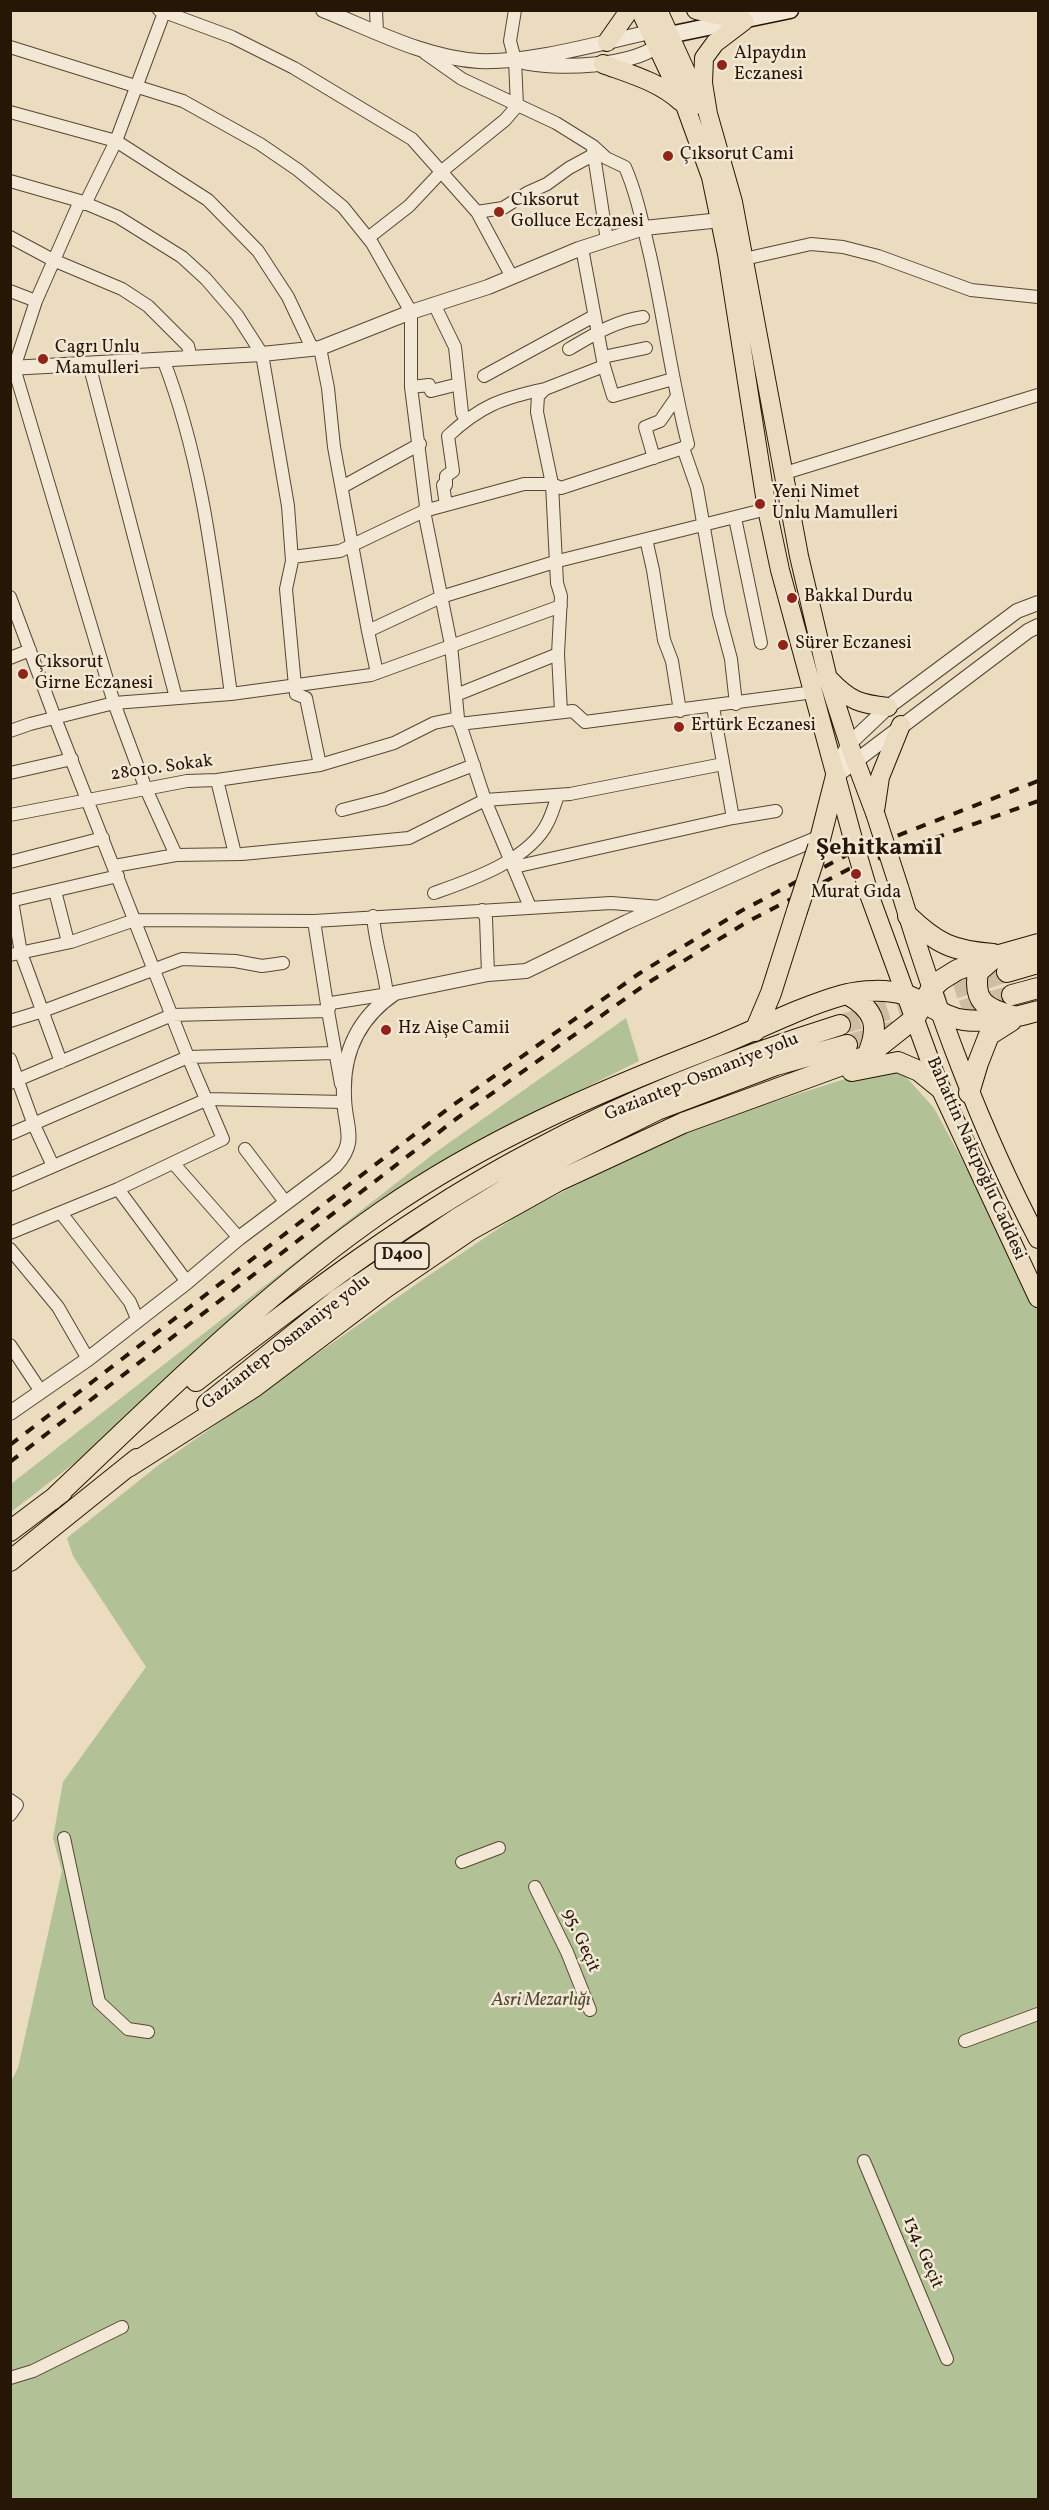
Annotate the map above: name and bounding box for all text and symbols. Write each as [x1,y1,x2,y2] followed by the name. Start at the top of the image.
[734,44,807,86] place label: Alpaydın Eczanesi
[715,58,729,72] marker: Alpaydın Eczanesi
[680,145,794,167] place label: Çıksorut Cami
[661,149,675,163] marker: Çıksorut Cami
[511,191,644,234] place label: Cıksorut Golluce Eczanesi
[492,205,506,219] marker: Cıksorut Golluce Eczanesi
[55,338,140,380] place label: Cagrı Unlu Mamulleri
[36,352,50,366] marker: Cagrı Unlu Mamulleri
[772,483,898,526] place label: Yeni Nimet Unlu Mamulleri
[753,497,767,511] marker: Yeni Nimet Unlu Mamulleri
[804,587,913,609] place label: Bakkal Durdu
[785,591,799,605] marker: Bakkal Durdu
[795,634,912,656] place label: Sürer Eczanesi
[776,638,790,652] marker: Sürer Eczanesi
[35,653,153,696] place label: Çıksorut Girne Eczanesi
[16,667,30,681] marker: Çıksorut Girne Eczanesi
[691,716,816,738] place label: Ertürk Eczanesi
[672,720,686,734] marker: Ertürk Eczanesi
[109,751,215,787] street label: 28010. Sokak
[816,836,942,864] district label: Şehitkamil
[849,867,863,881] marker: Murat Gıda
[811,883,901,905] place label: Murat Gıda
[398,1019,510,1041] place label: Hz Aişe Camii
[379,1023,393,1037] marker: Hz Aişe Camii
[602,1029,802,1127] street label: Gaziantep-Osmaniye yolu
[920,1054,1030,1264] street label: Bahattin Nakıpoğlu Caddesi
[375,1243,429,1269] road number: D400
[199,1271,375,1415] street label: Gaziantep-Osmaniye yolu
[556,1906,604,1976] street label: 95. Geçit
[492,1991,590,2013] park label: Asri Mezarlığı
[897,2214,947,2292] street label: 134. Geçit

